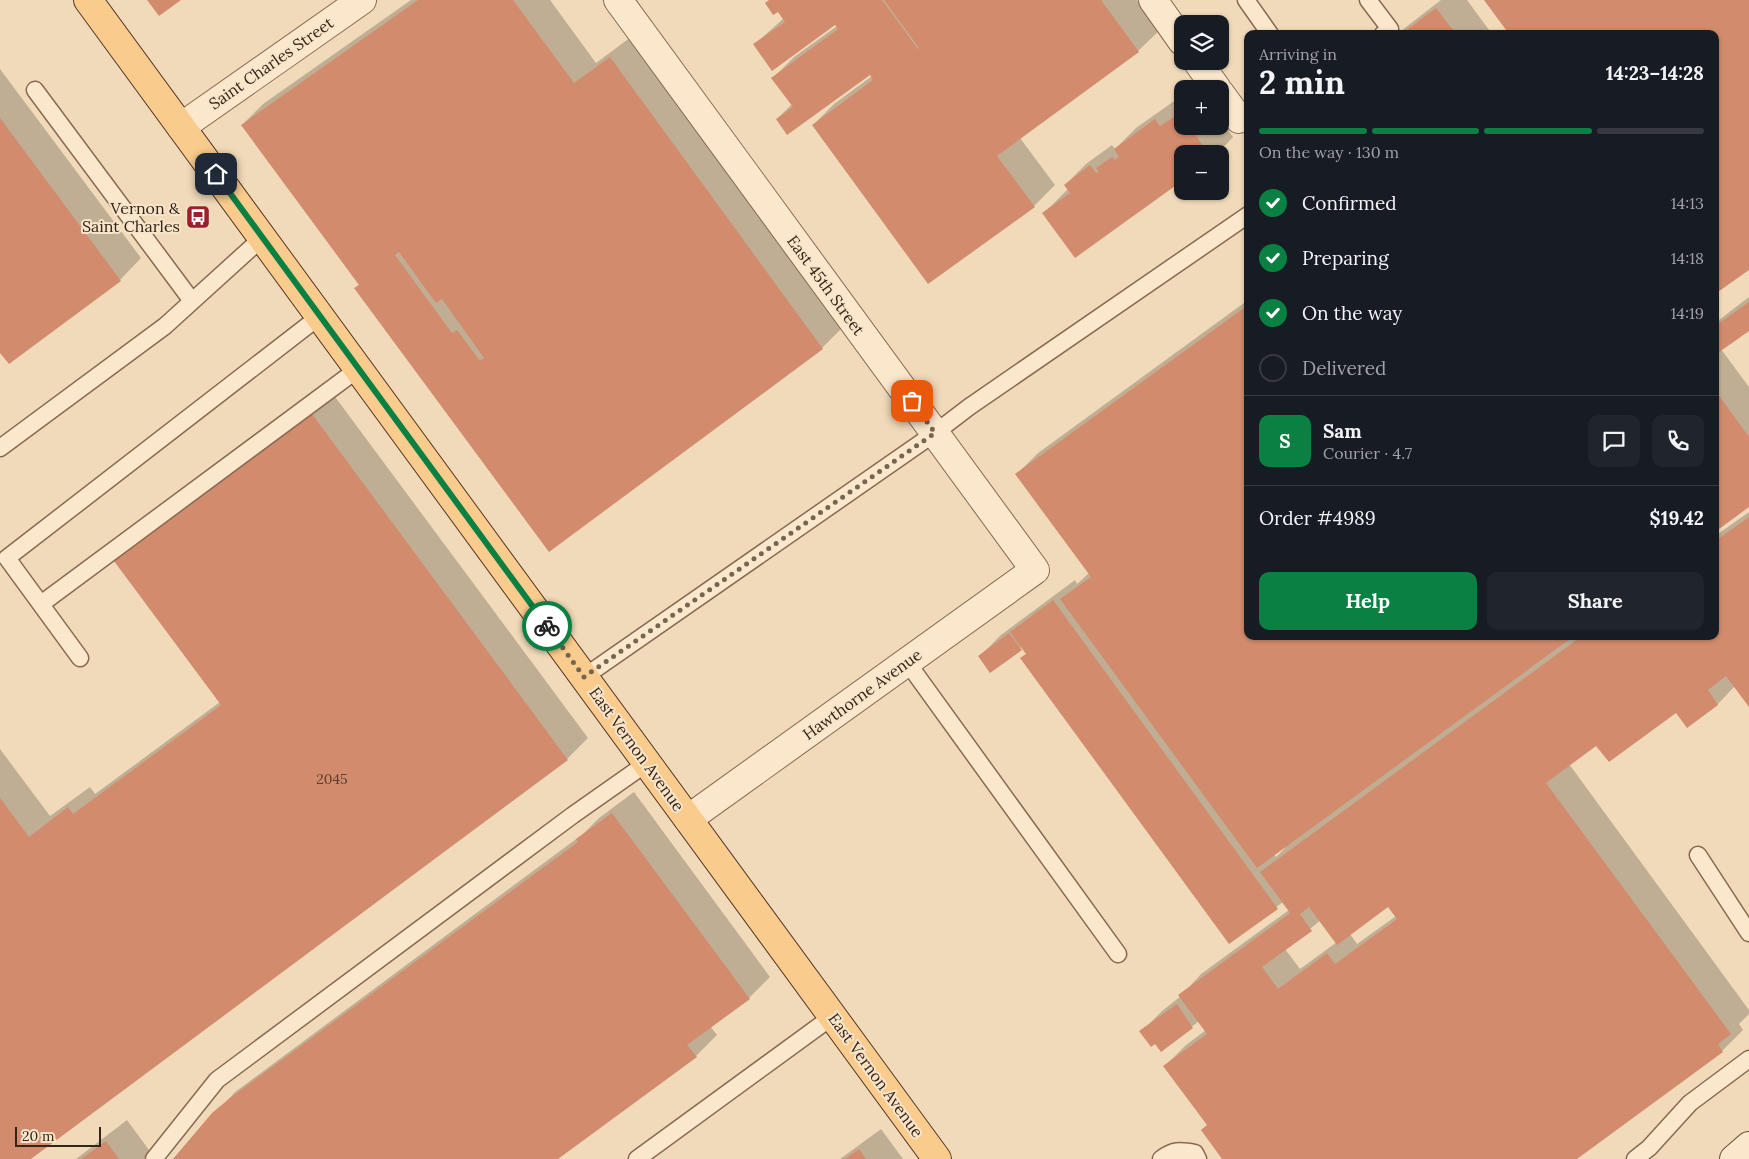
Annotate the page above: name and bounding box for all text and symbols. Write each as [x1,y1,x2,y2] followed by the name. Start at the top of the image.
[205,12,338,114] street label: Saint Charles Street
[1174,15,1229,200] map controls
[1174,15,1229,70] button: layers
[1259,44,1337,64] text: Arriving in
[1606,61,1704,85] text: 14:23–14:28
[1259,62,1345,103] text: 2 min
[1174,80,1229,135] button: +
[1259,142,1399,162] text: On the way · 130 m
[1174,145,1229,200] button: −
[195,153,237,195] pin
[202,160,230,188] icon: home
[1259,189,1287,217] icon: check
[1302,191,1397,215] text: Confirmed
[1671,193,1704,213] text: 14:13
[82,198,181,236] place label: Vernon & Saint Charles
[185,204,211,230] bus stop icon: Vernon & Saint Charles
[783,231,869,340] street label: East 45th Street
[1259,244,1287,272] icon: check
[1302,246,1389,270] text: Preparing
[1671,248,1704,268] text: 14:18
[1259,299,1287,327] icon: check
[1302,301,1402,325] text: On the way
[1670,303,1704,323] text: 14:19
[1302,356,1386,380] text: Delivered
[891,380,933,422] pin
[898,387,926,415] icon: bag
[1588,415,1640,467] button: chat
[1652,415,1704,467] button: phone
[1323,419,1362,443] text: Sam
[1279,429,1291,453] text: S
[1323,443,1412,463] text: Courier · 4.7
[1259,506,1376,530] text: Order #4989
[1650,506,1704,530] text: $19.42
[1259,572,1477,630] button: Help
[1487,572,1704,630] button: Share
[522,601,572,651] courier
[533,612,561,640] icon: bike
[799,644,926,744] street label: Hawthorne Avenue
[585,683,689,815] street label: East Vernon Avenue
[316,770,348,788] house number: 2045
[824,1009,928,1141] street label: East Vernon Avenue
[15,1124,101,1147] scale bar
[22,1127,54,1145] text: 20 m

